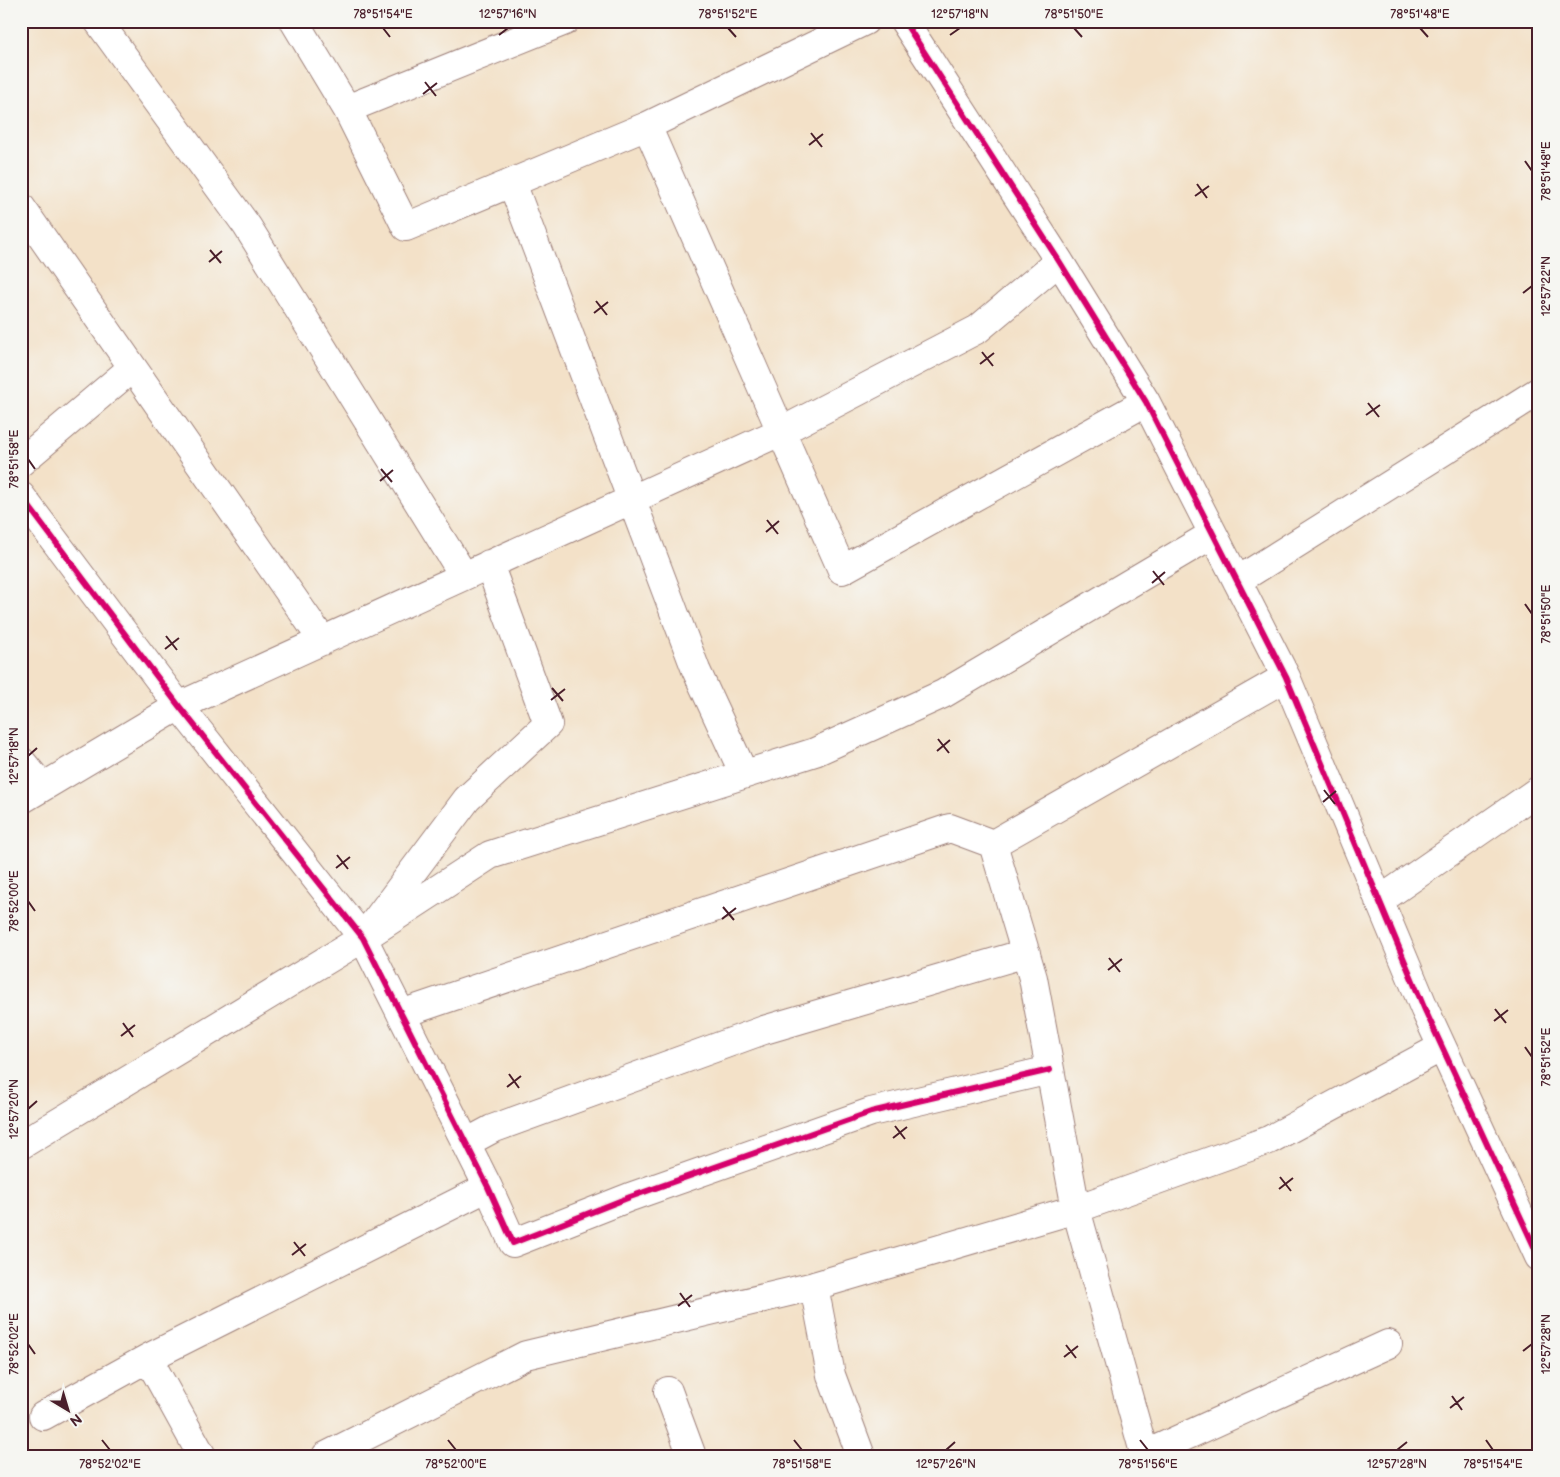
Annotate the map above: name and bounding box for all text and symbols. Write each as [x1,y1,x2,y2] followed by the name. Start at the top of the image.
[353,7,413,22] text: 78°51'54"E
[479,7,537,22] text: 12°57'16"N
[699,7,758,22] text: 78°51'52"E
[931,7,989,22] text: 12°57'18"N
[1045,7,1104,22] text: 78°51'50"E
[1390,7,1450,22] text: 78°51'48"E
[1539,141,1554,201] text: 78°51'48"E
[1539,256,1554,316] text: 12°57'22"N
[7,429,22,488] text: 78°51'58"E
[1539,584,1554,643] text: 78°51'50"E
[7,727,22,785] text: 12°57'18"N
[7,870,22,932] text: 78°52'00"E
[1539,1027,1554,1086] text: 78°51'52"E
[7,1079,22,1139] text: 12°57'20"N
[7,1313,22,1375] text: 78°52'02"E
[1539,1314,1554,1374] text: 12°57'28"N
[42,1384,92,1434] north arrow
[66,1410,85,1430] text: N
[79,1457,141,1472] text: 78°52'02"E
[425,1457,487,1472] text: 78°52'00"E
[773,1457,832,1472] text: 78°51'58"E
[916,1457,976,1472] text: 12°57'26"N
[1118,1457,1178,1472] text: 78°51'56"E
[1367,1457,1427,1472] text: 12°57'28"N
[1463,1457,1523,1472] text: 78°51'54"E

